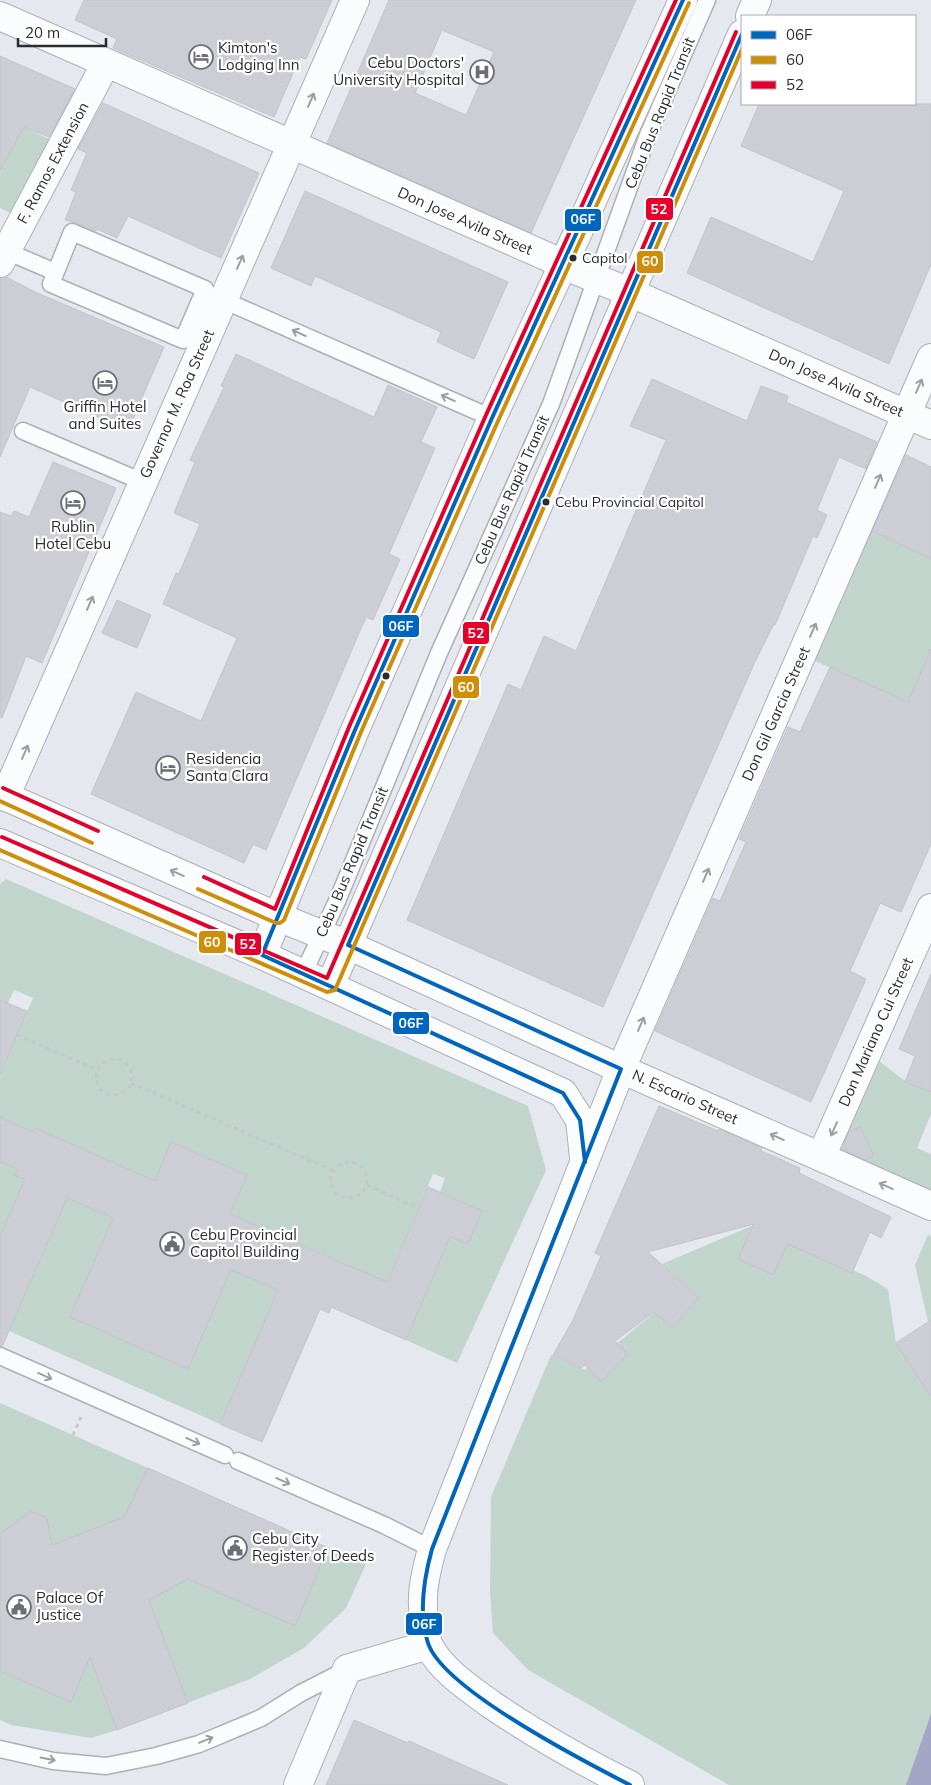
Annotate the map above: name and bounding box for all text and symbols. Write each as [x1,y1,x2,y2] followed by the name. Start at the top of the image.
[18,15,105,47] scale bar
[741,15,916,105] legend
[25,23,60,42] text: 20 m
[786,25,812,44] text: 06F
[620,34,699,191] street label: Cebu Bus Rapid Transit
[218,38,300,74] place label: Kimton's Lodging Inn
[188,44,214,70] hotel icon: Kimton's Lodging Inn
[786,50,804,69] text: 60
[333,53,464,89] place label: Cebu Doctors' University Hospital
[469,59,495,85] hospital icon: Cebu Doctors' University Hospital
[786,75,804,94] text: 52
[306,93,316,108] one-way arrow
[12,99,93,227] street label: F. Ramos Extension
[395,182,536,259] street label: Don Jose Avila Street
[645,197,674,221] line badge: 52
[651,200,667,218] text: 52
[564,208,602,232] line badge: 06F
[571,210,595,228] text: 06F
[582,249,628,267] place label: Capitol
[636,250,664,274] line badge: 60
[642,252,658,270] text: 60
[568,253,578,263] marker: Capitol
[235,255,245,270] one-way arrow
[135,326,218,481] street label: Governor M. Roa Street
[292,327,307,337] one-way arrow
[766,344,907,421] street label: Don Jose Avila Street
[92,370,118,396] hotel icon: Griffin Hotel and Suites
[914,379,924,394] one-way arrow
[441,392,456,402] one-way arrow
[63,397,147,433] place label: Griffin Hotel and Suites
[470,412,553,568] street label: Cebu Bus Rapid Transit
[873,474,883,489] one-way arrow
[60,490,86,516] hotel icon: Rublin Hotel Cebu
[555,493,704,511] place label: Cebu Provincial Capitol
[541,497,551,507] marker: Cebu Provincial Capitol
[35,517,111,553] place label: Rublin Hotel Cebu
[85,596,95,611] one-way arrow
[382,614,420,638] line badge: 06F
[389,617,413,635] text: 06F
[462,621,490,645] line badge: 52
[808,623,818,638] one-way arrow
[468,624,484,642] text: 52
[737,644,814,784] street label: Don Gil Garcia Street
[381,671,391,681] unlabelled marker
[452,675,480,699] line badge: 60
[458,678,474,696] text: 60
[20,745,30,760] one-way arrow
[186,749,269,785] place label: Residencia Santa Clara
[155,755,181,781] hotel icon: Residencia Santa Clara
[311,784,392,940] street label: Cebu Bus Rapid Transit
[170,867,185,877] one-way arrow
[701,868,711,883] one-way arrow
[198,930,227,954] line badge: 60
[234,932,262,956] line badge: 52
[204,933,220,951] text: 60
[240,935,256,953] text: 52
[834,954,917,1109] street label: Don Mariano Cui Street
[392,1011,430,1035] line badge: 06F
[399,1014,423,1032] text: 06F
[636,1017,646,1032] one-way arrow
[629,1065,741,1128] street label: N. Escario Street
[828,1121,838,1136] one-way arrow
[770,1132,785,1142] one-way arrow
[879,1181,894,1190] one-way arrow
[190,1225,299,1261] place label: Cebu Provincial Capitol Building
[159,1231,185,1257] public building icon: Cebu Provincial Capitol Building
[37,1373,52,1382] one-way arrow
[185,1437,200,1447] one-way arrow
[275,1476,290,1486] one-way arrow
[252,1529,375,1565] place label: Cebu City Register of Deeds
[222,1535,248,1561] public building icon: Cebu City Register of Deeds
[36,1588,104,1624] place label: Palace Of Justice
[6,1594,32,1620] public building icon: Palace Of Justice
[405,1612,443,1636] line badge: 06F
[412,1615,436,1633] text: 06F
[198,1735,213,1745] one-way arrow
[39,1755,55,1764] one-way arrow

